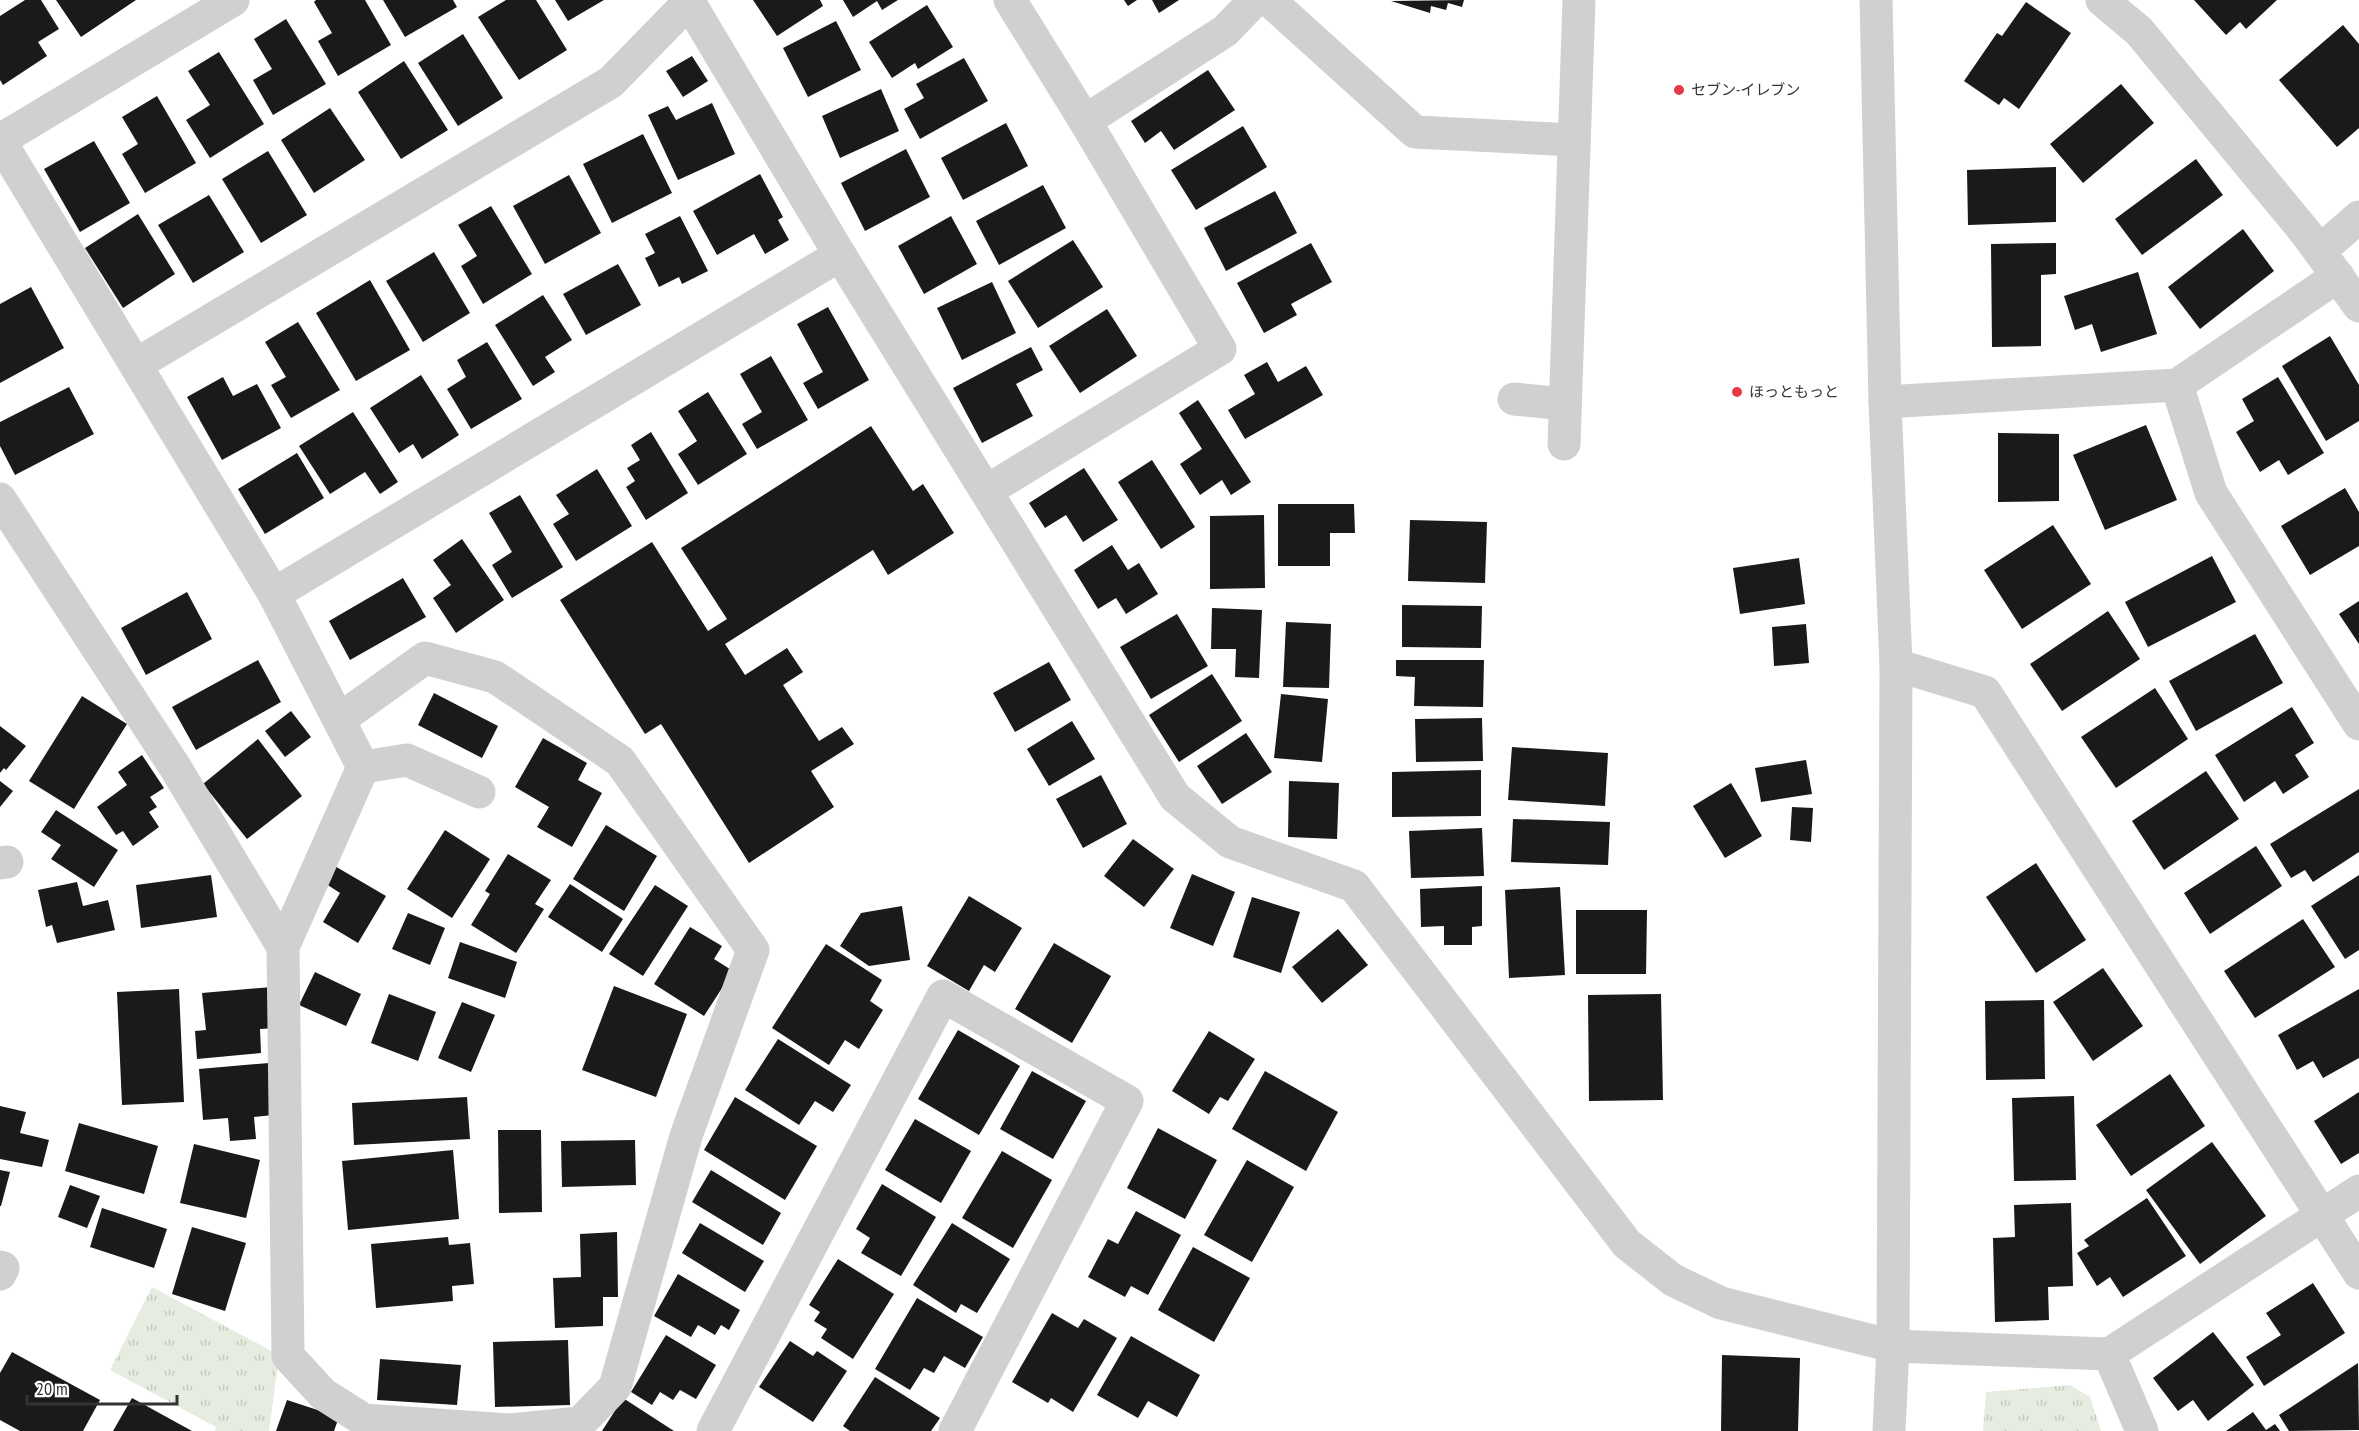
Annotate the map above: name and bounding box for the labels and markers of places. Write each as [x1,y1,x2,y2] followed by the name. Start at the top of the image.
[1691,80,1800,99] place label: セブン-イレブン
[1672,83,1686,97] marker: セブン-イレブン
[1749,382,1839,401] place label: ほっともっと
[1730,385,1744,399] marker: ほっともっと

